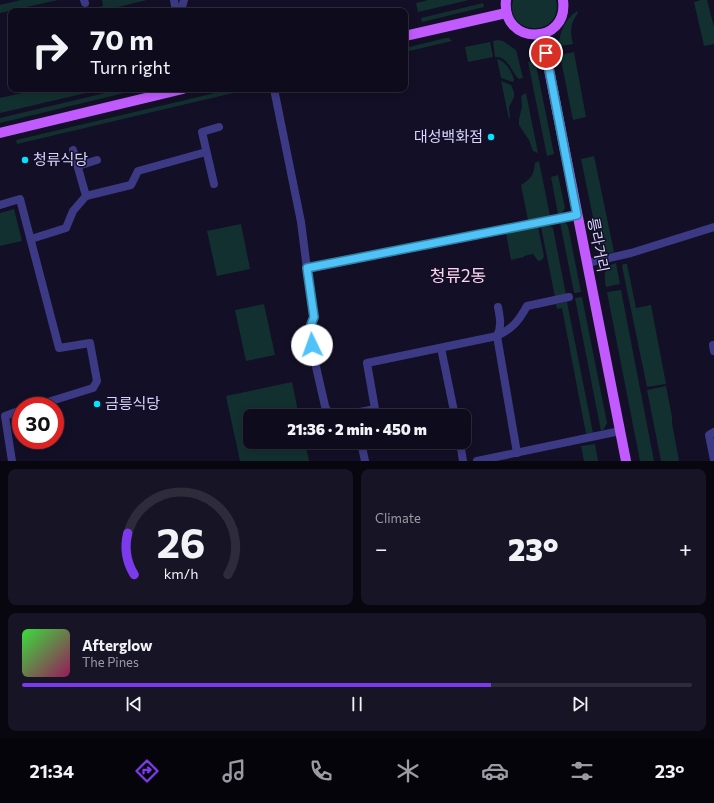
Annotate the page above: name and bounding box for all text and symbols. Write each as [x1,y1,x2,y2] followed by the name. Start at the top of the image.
[90,22,154,56] text: 70 m
[24,24,76,76] icon: right
[529,36,563,70] pin
[535,42,557,64] icon: arrive
[90,56,170,78] text: Turn right
[414,127,483,145] place label: 대성백화점
[486,132,496,142] marker: 대성백화점
[33,150,88,168] place label: 청류식당
[20,155,30,165] marker: 청류식당
[585,216,613,274] street label: 릉라거리
[430,265,486,286] district label: 청류2동
[291,324,333,366] position arrow
[105,394,160,412] place label: 금릉식당
[12,397,64,449] speed limit sign: 30
[92,399,102,409] marker: 금릉식당
[287,420,427,438] text: 21:36 · 2 min · 450 m
[375,510,421,526] text: Climate
[156,516,205,567] text: 26
[508,530,559,567] text: 23°
[375,535,388,562] text: −
[679,535,692,562] text: +
[163,564,198,582] text: km/h
[82,636,152,654] text: Afterglow
[82,654,139,670] text: The Pines
[123,693,145,715] icon: previous
[346,693,368,715] icon: pause
[569,693,591,715] icon: next
[133,757,161,785] icon: directions
[220,757,248,785] icon: music
[307,757,335,785] icon: phone
[394,757,422,785] icon: climate
[481,757,509,785] icon: car
[568,757,596,785] icon: filters
[29,760,74,782] text: 21:34
[655,760,684,782] text: 23°

